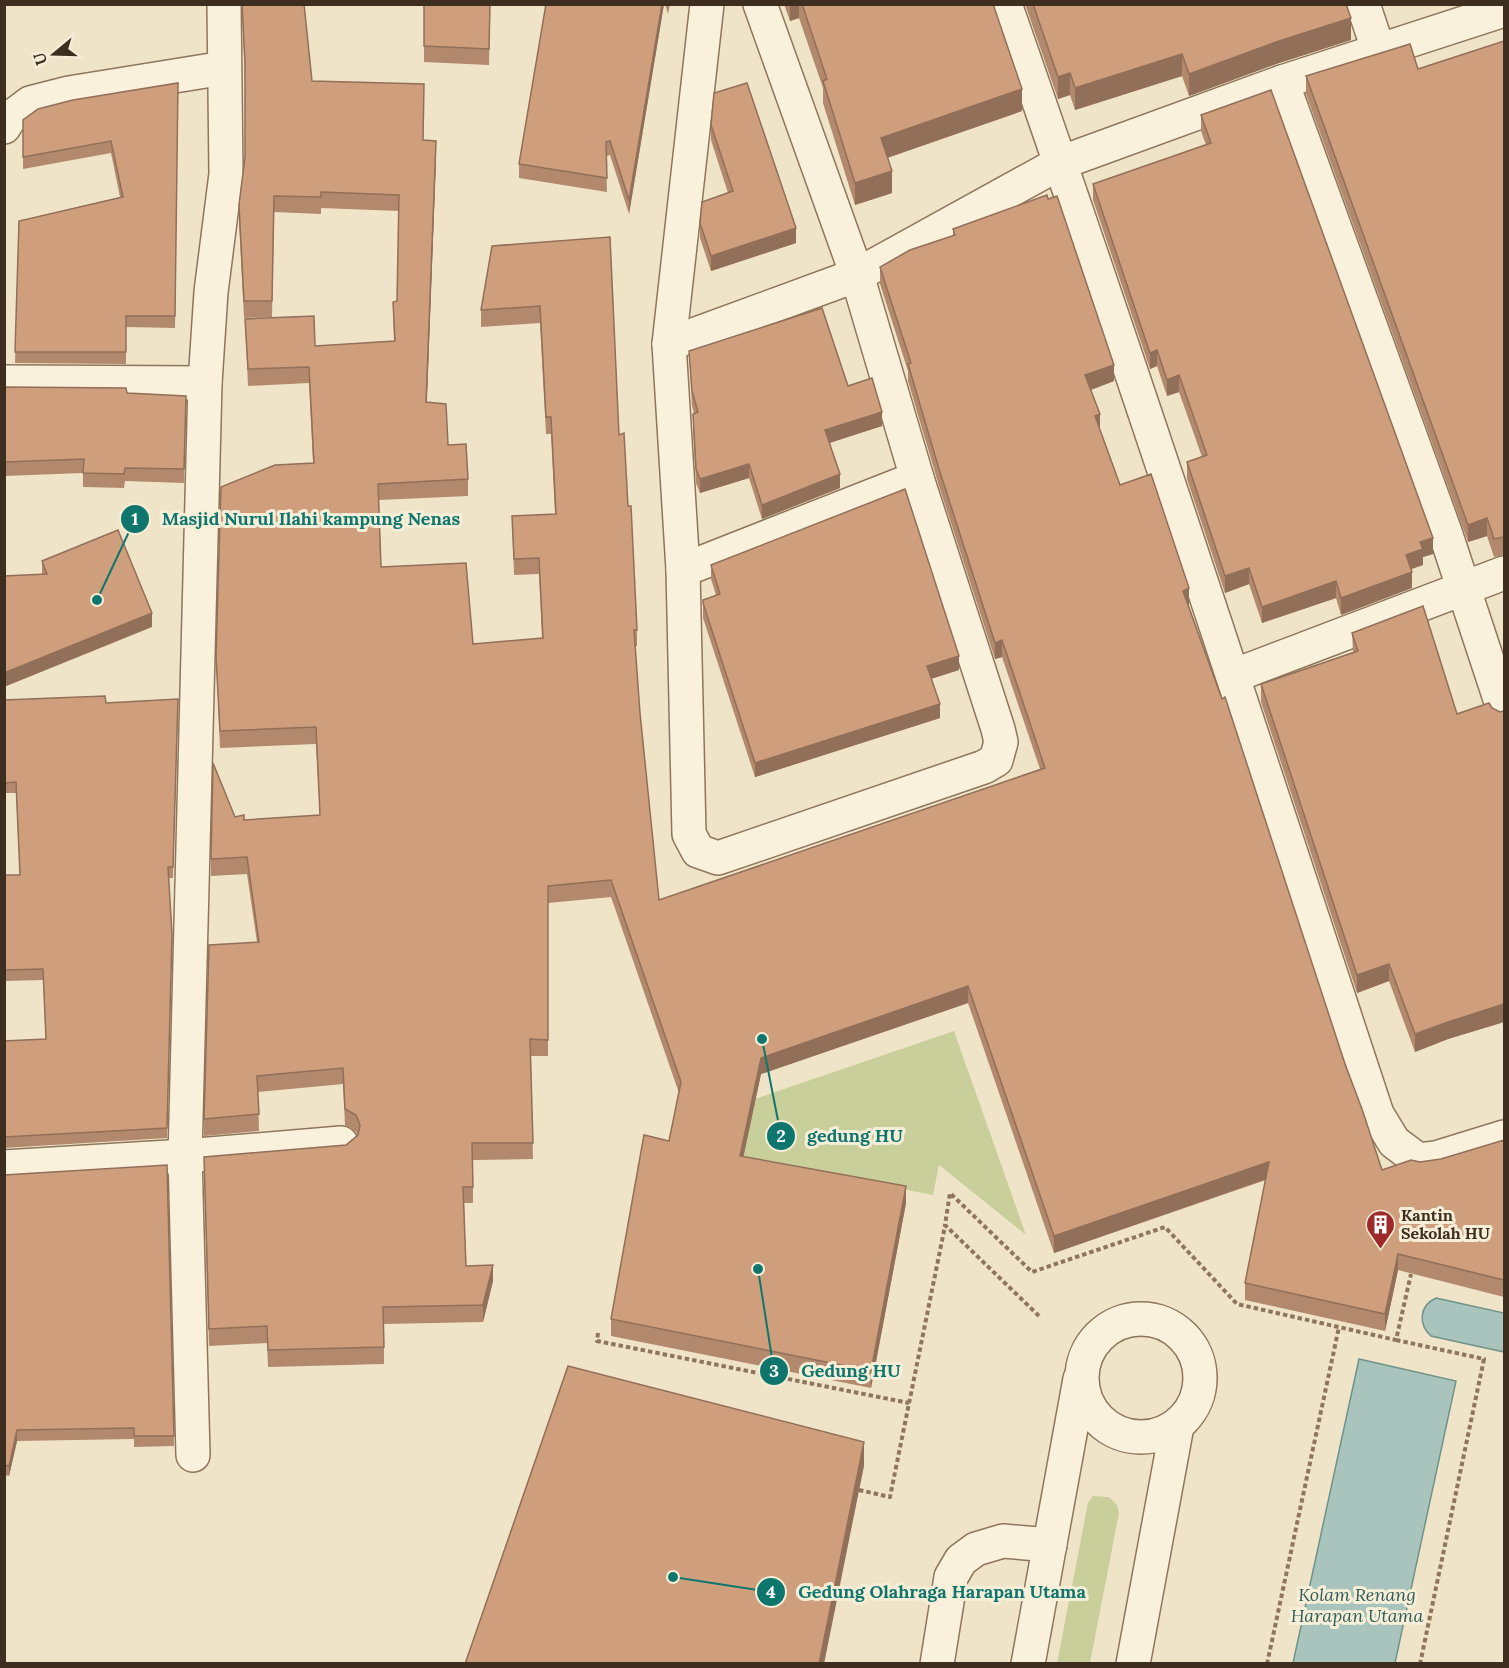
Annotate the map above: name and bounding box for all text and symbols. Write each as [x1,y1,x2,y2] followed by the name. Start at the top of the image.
[24,24,84,84] north arrow
[28,50,51,68] text: U
[120,501,472,537] callout: Masjid Nurul Ilahi kampung Nenas
[131,507,139,530] text: 1
[162,507,460,530] text: Masjid Nurul Ilahi kampung Nenas
[766,1118,915,1154] callout: gedung HU
[776,1124,786,1147] text: 2
[807,1124,903,1147] text: gedung HU
[1401,1205,1490,1243] place label: Kantin Sekolah HU
[1364,1208,1396,1250] building icon: Kantin Sekolah HU
[759,1353,912,1389] callout: Gedung HU
[769,1359,779,1382] text: 3
[801,1359,901,1382] text: Gedung HU
[756,1574,1098,1610] callout: Gedung Olahraga Harapan Utama
[766,1580,776,1603] text: 4
[798,1580,1086,1603] text: Gedung Olahraga Harapan Utama
[1291,1583,1423,1627] water label: Kolam Renang Harapan Utama

